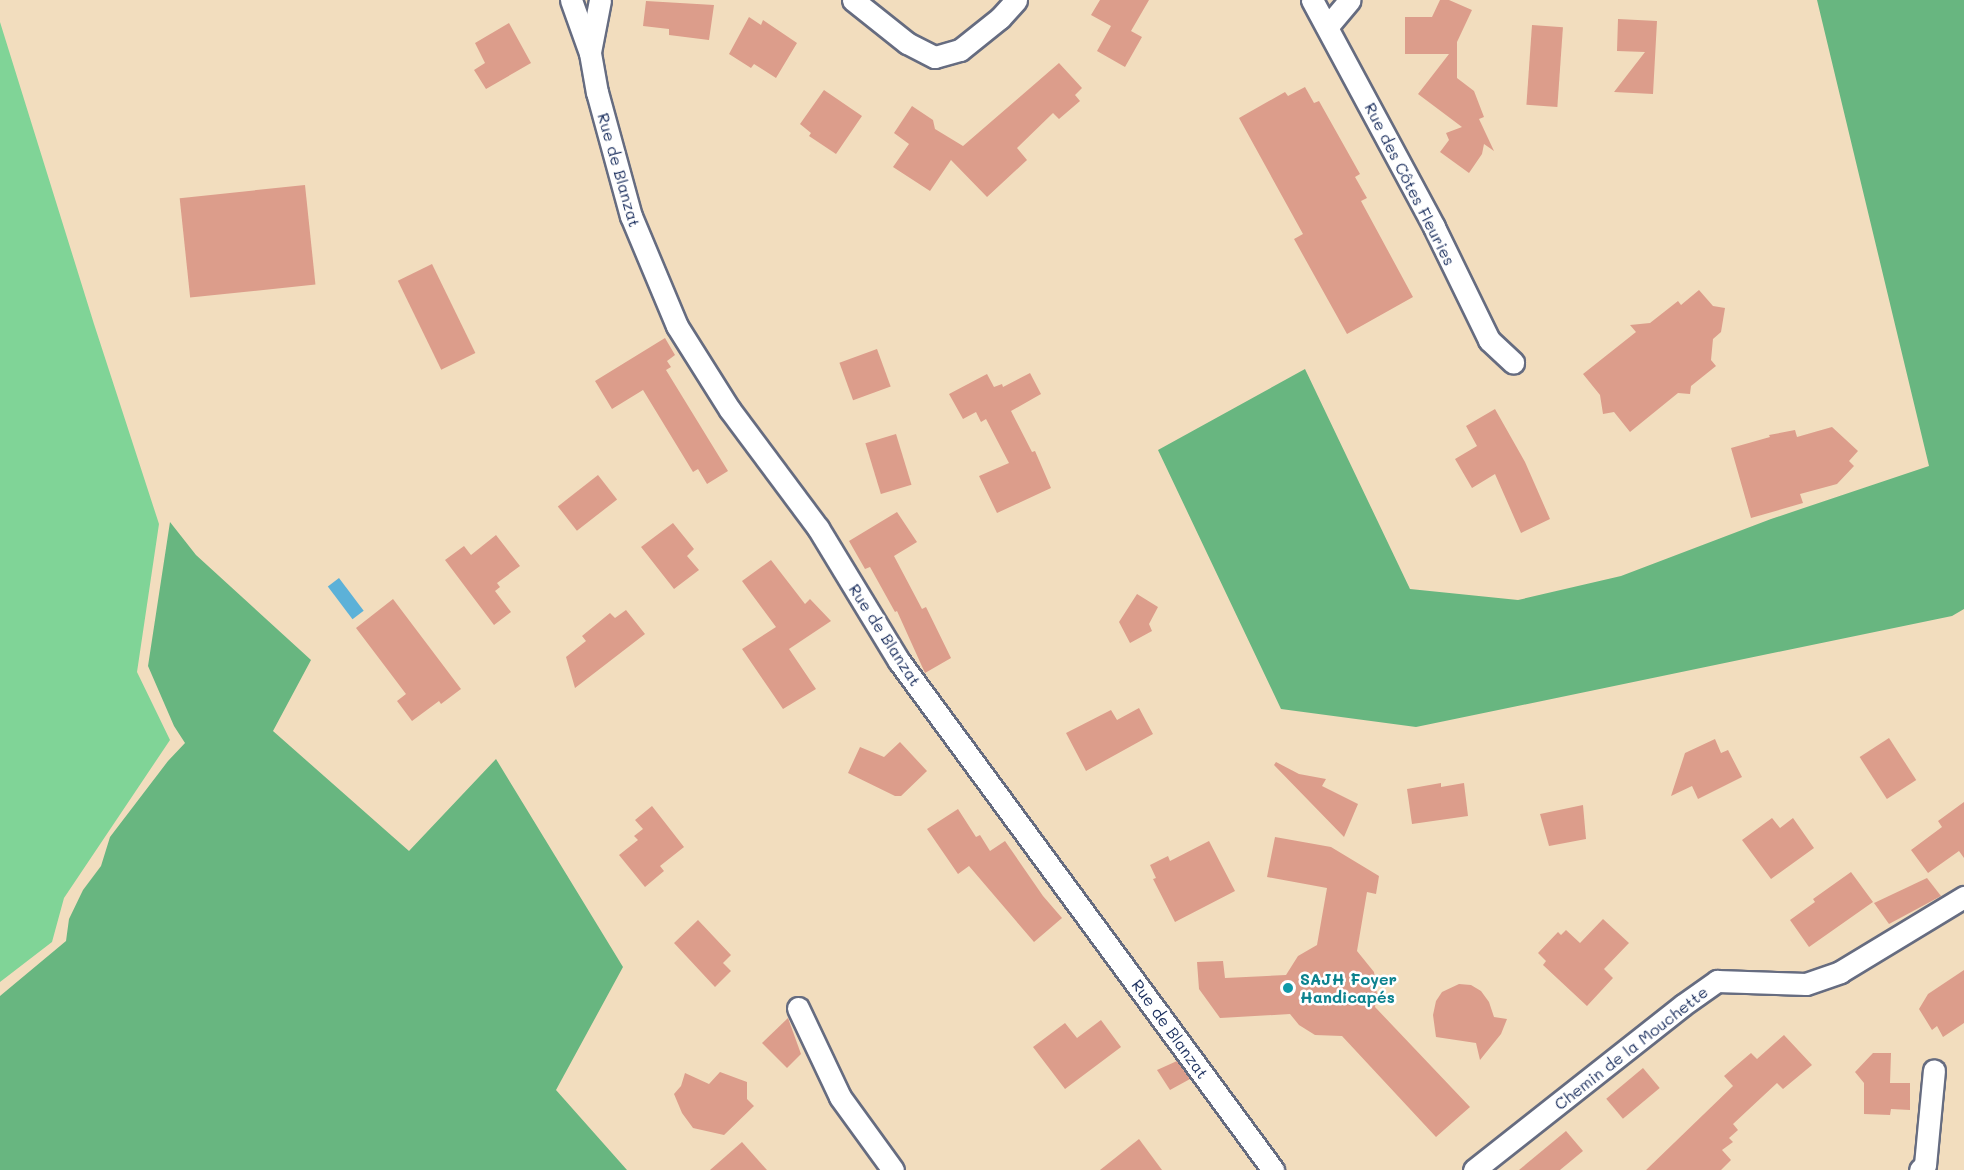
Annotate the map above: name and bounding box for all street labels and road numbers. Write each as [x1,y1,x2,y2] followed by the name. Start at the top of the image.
[1361,99,1459,269] street label: Rue des Côtes Fleuries
[594,111,644,229] street label: Rue de Blanzat
[845,580,925,690] street label: Rue de Blanzat
[1128,976,1212,1082] street label: Rue de Blanzat
[1550,982,1712,1114] street label: Chemin de la Mouchette

